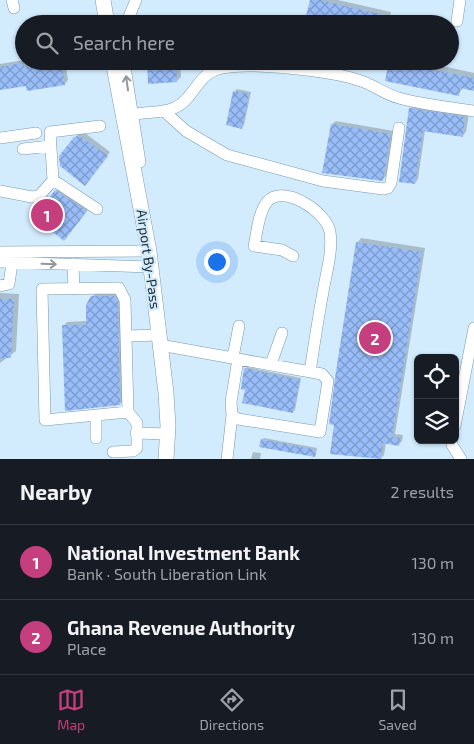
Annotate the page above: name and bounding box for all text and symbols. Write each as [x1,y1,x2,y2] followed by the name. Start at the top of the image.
[15,15,459,70] search box
[33,29,61,57] icon: search
[73,31,175,54] text: Search here
[122,75,132,91] one-way arrow
[31,196,63,234] pin: 1
[134,208,164,310] street label: Airport By-Pass
[204,249,230,275] your location
[40,259,56,268] one-way arrow
[359,319,391,357] pin: 2
[414,354,459,444] map controls
[414,354,459,399] button: locate
[414,399,459,444] button: layers
[20,479,92,504] text: Nearby
[391,482,454,501] text: 2 results
[67,541,300,564] text: National Investment Bank
[33,553,39,572] text: 1
[412,553,454,572] text: 130 m
[67,564,267,583] text: Bank · South Liberation Link
[67,616,295,639] text: Ghana Revenue Authority
[31,628,41,647] text: 2
[412,628,454,647] text: 130 m
[67,639,106,658] text: Place
[57,686,85,733] tab: Map
[200,686,264,733] tab: Directions
[378,686,417,733] tab: Saved

